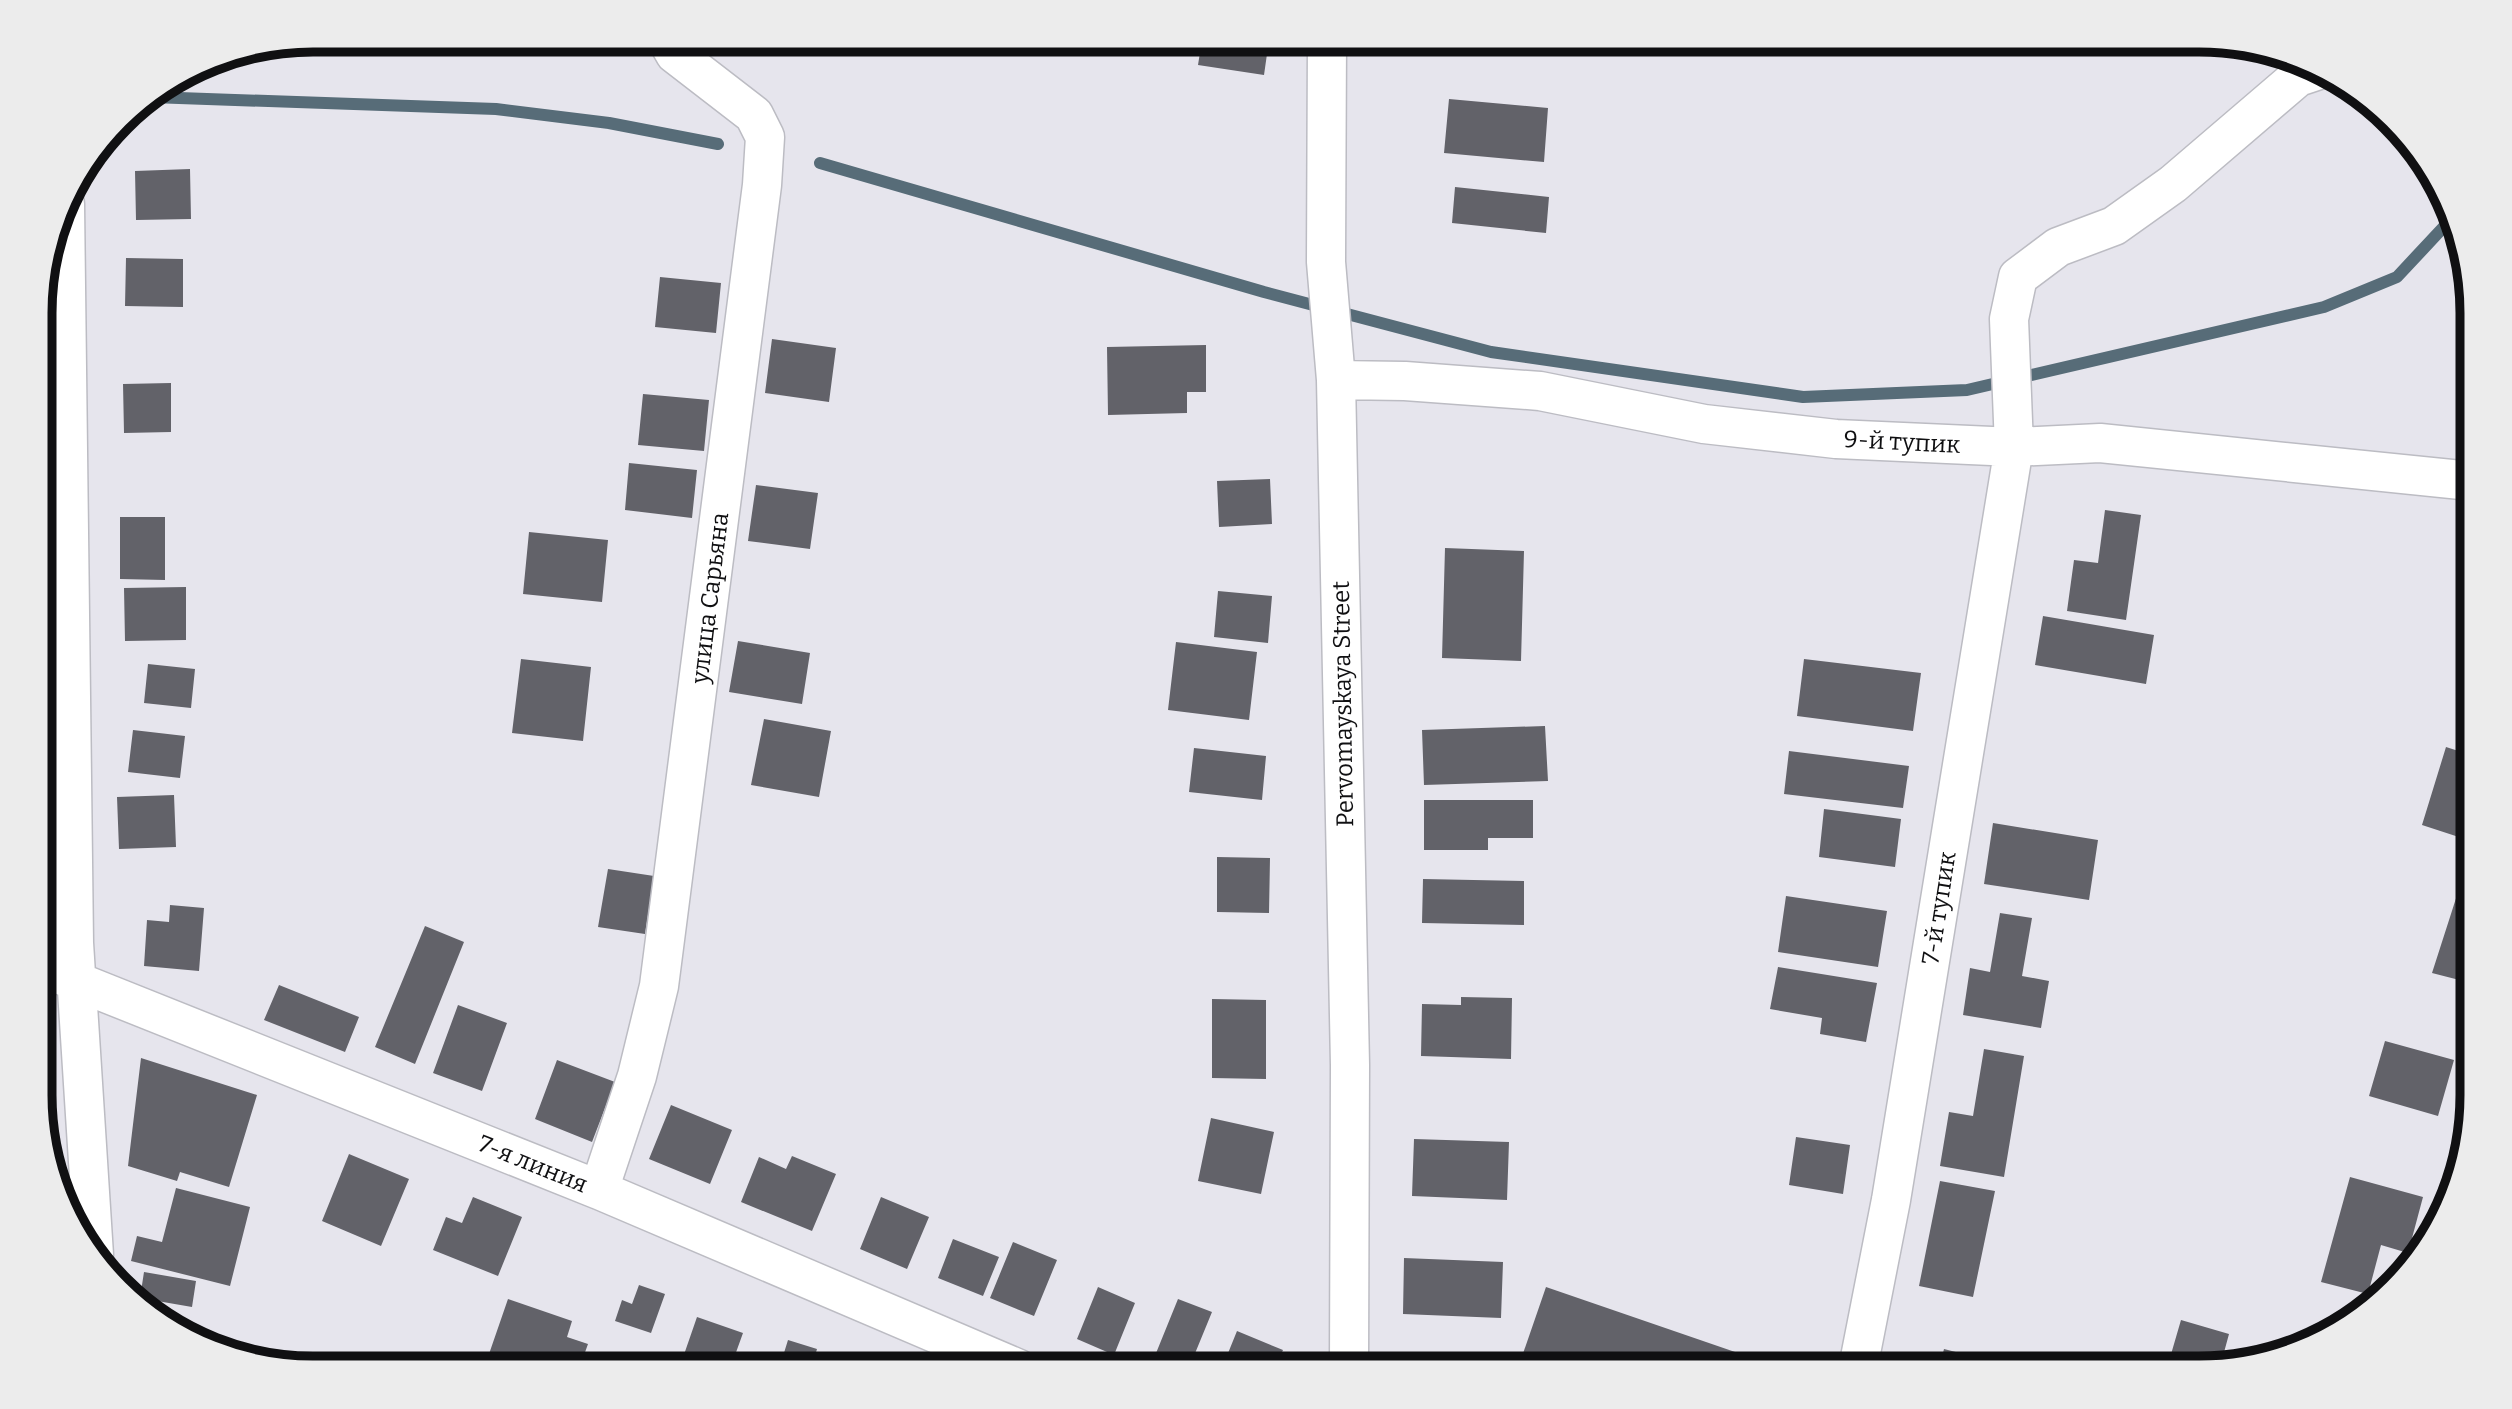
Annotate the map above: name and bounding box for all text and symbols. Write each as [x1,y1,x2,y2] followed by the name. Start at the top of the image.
[1843,425,1961,459] street label: 9-й тупик
[685,511,734,686] street label: улица Сарьяна
[1327,580,1359,827] street label: Pervomayskaya Street
[1916,850,1962,966] street label: 7-й тупик
[474,1129,592,1199] street label: 7-я линия

